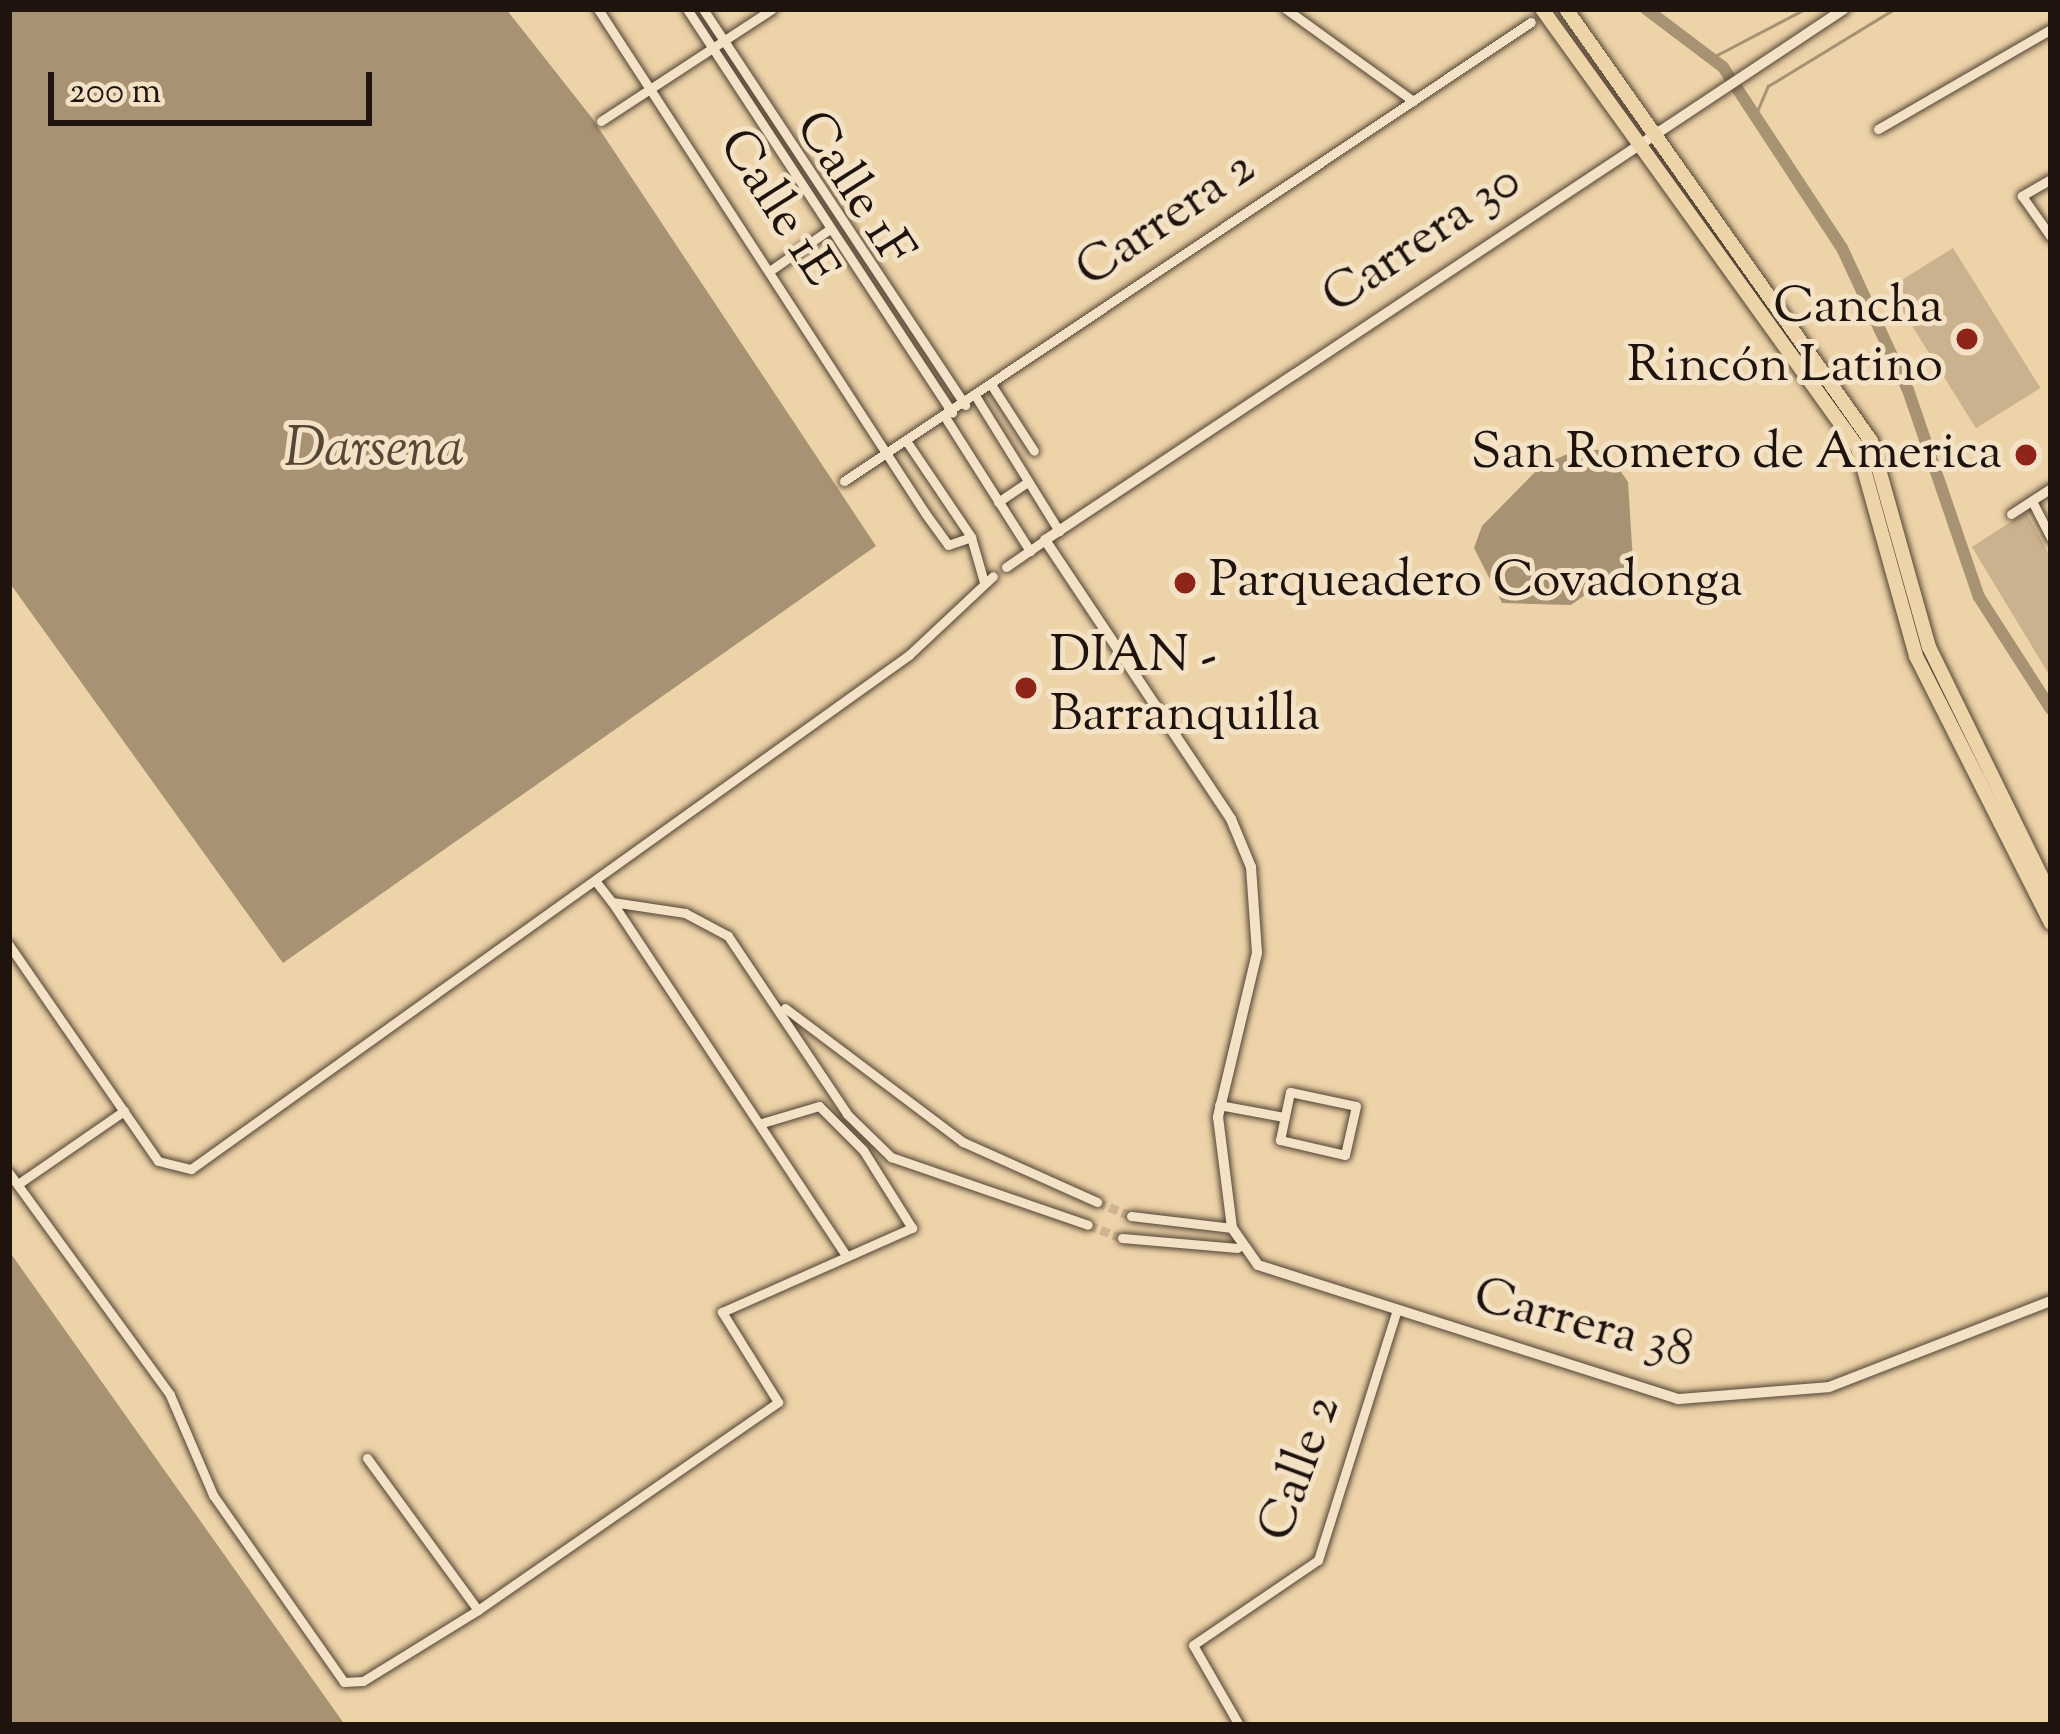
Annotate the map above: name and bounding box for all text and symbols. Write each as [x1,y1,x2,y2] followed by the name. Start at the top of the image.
[54,48,378,122] scale bar
[69,67,161,119] text: 200 m
[779,101,925,279] street label: Calle 1F
[703,119,849,299] street label: Calle 1E
[1066,139,1268,303] street label: Carrera 2
[1312,152,1534,330] street label: Carrera 30
[1627,279,1943,399] place label: Cancha Rincón Latino
[1954,326,1980,352] marker: Cancha Rincón Latino
[284,419,464,483] water label: Darsena
[1471,424,2002,486] place label: San Romero de America
[2013,442,2039,468] marker: San Romero de America
[1209,552,1743,614] place label: Parqueadero Covadonga
[1172,570,1198,596] marker: Parqueadero Covadonga
[1050,628,1320,748] place label: DIAN - Barranquilla
[1013,675,1039,701] marker: DIAN - Barranquilla
[1467,1267,1699,1385] street label: Carrera 38
[1248,1388,1356,1550] street label: Calle 2

